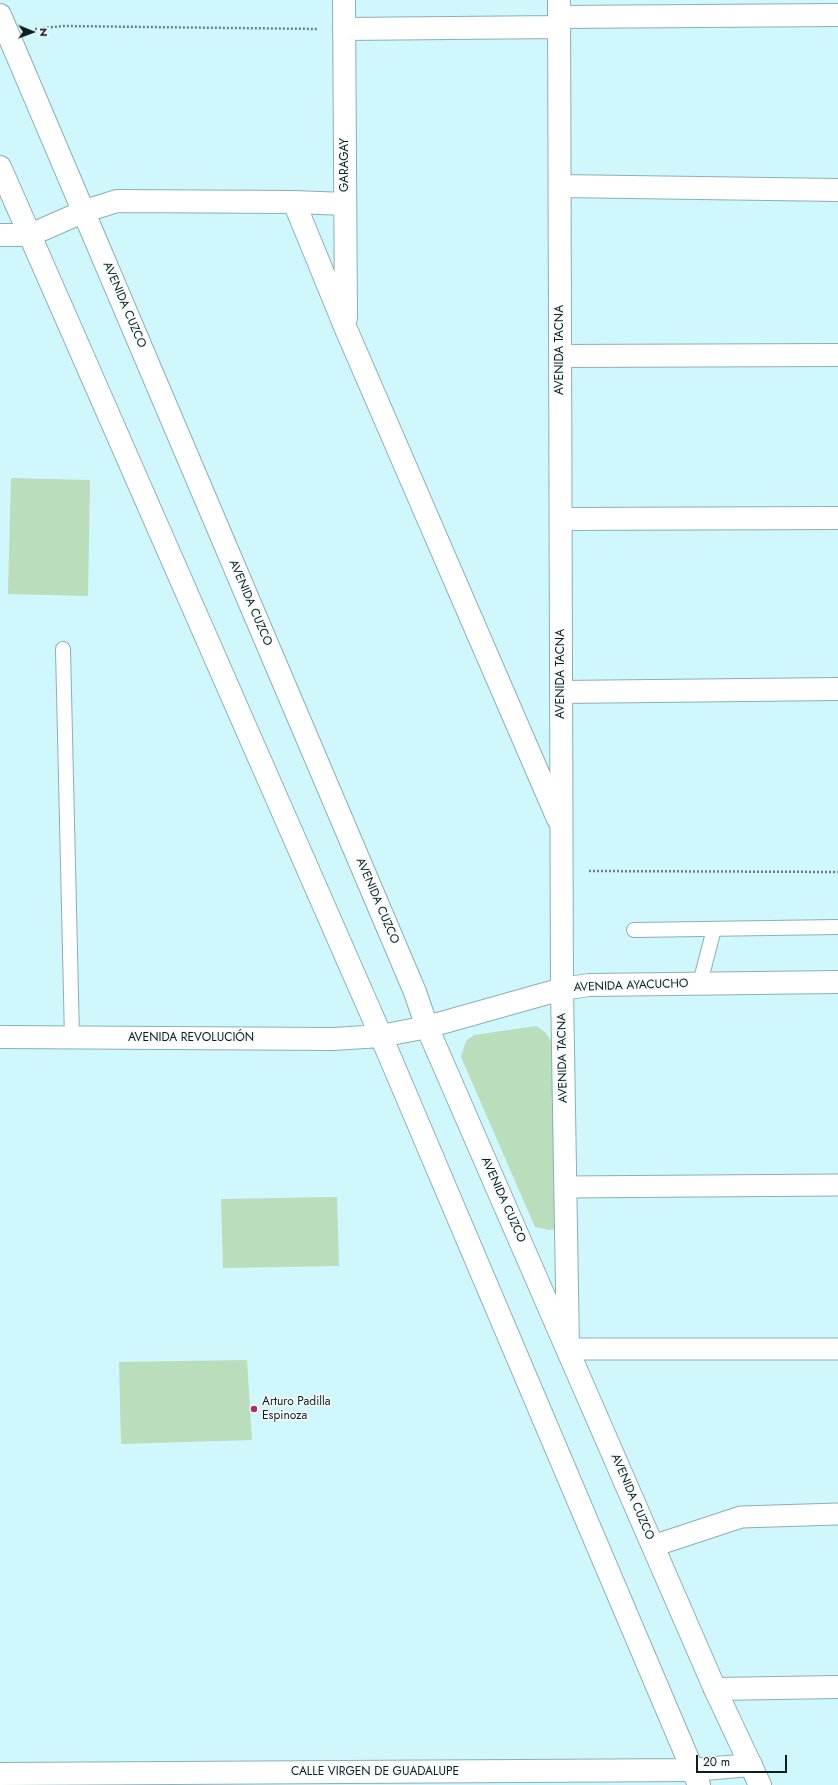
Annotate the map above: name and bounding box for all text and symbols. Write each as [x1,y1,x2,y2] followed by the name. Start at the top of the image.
[12,12,52,52] north arrow
[36,28,52,37] text: N
[338,138,352,192] street label: GARAGAY
[99,260,149,350] street label: AVENIDA CUZCO
[553,305,567,395] street label: AVENIDA TACNA
[225,558,275,648] street label: AVENIDA CUZCO
[554,629,568,719] street label: AVENIDA TACNA
[352,856,402,946] street label: AVENIDA CUZCO
[573,977,689,995] street label: AVENIDA AYACUCHO
[555,1013,571,1103] street label: AVENIDA TACNA
[128,1031,254,1045] street label: AVENIDA REVOLUCIÓN
[478,1155,528,1245] street label: AVENIDA CUZCO
[262,1395,331,1423] place label: Arturo Padilla Espinoza
[249,1404,259,1414] marker: Arturo Padilla Espinoza
[607,1452,657,1542] street label: AVENIDA CUZCO
[698,1747,789,1773] scale bar
[703,1753,730,1771] text: 20 m
[291,1765,459,1779] street label: CALLE VIRGEN DE GUADALUPE

